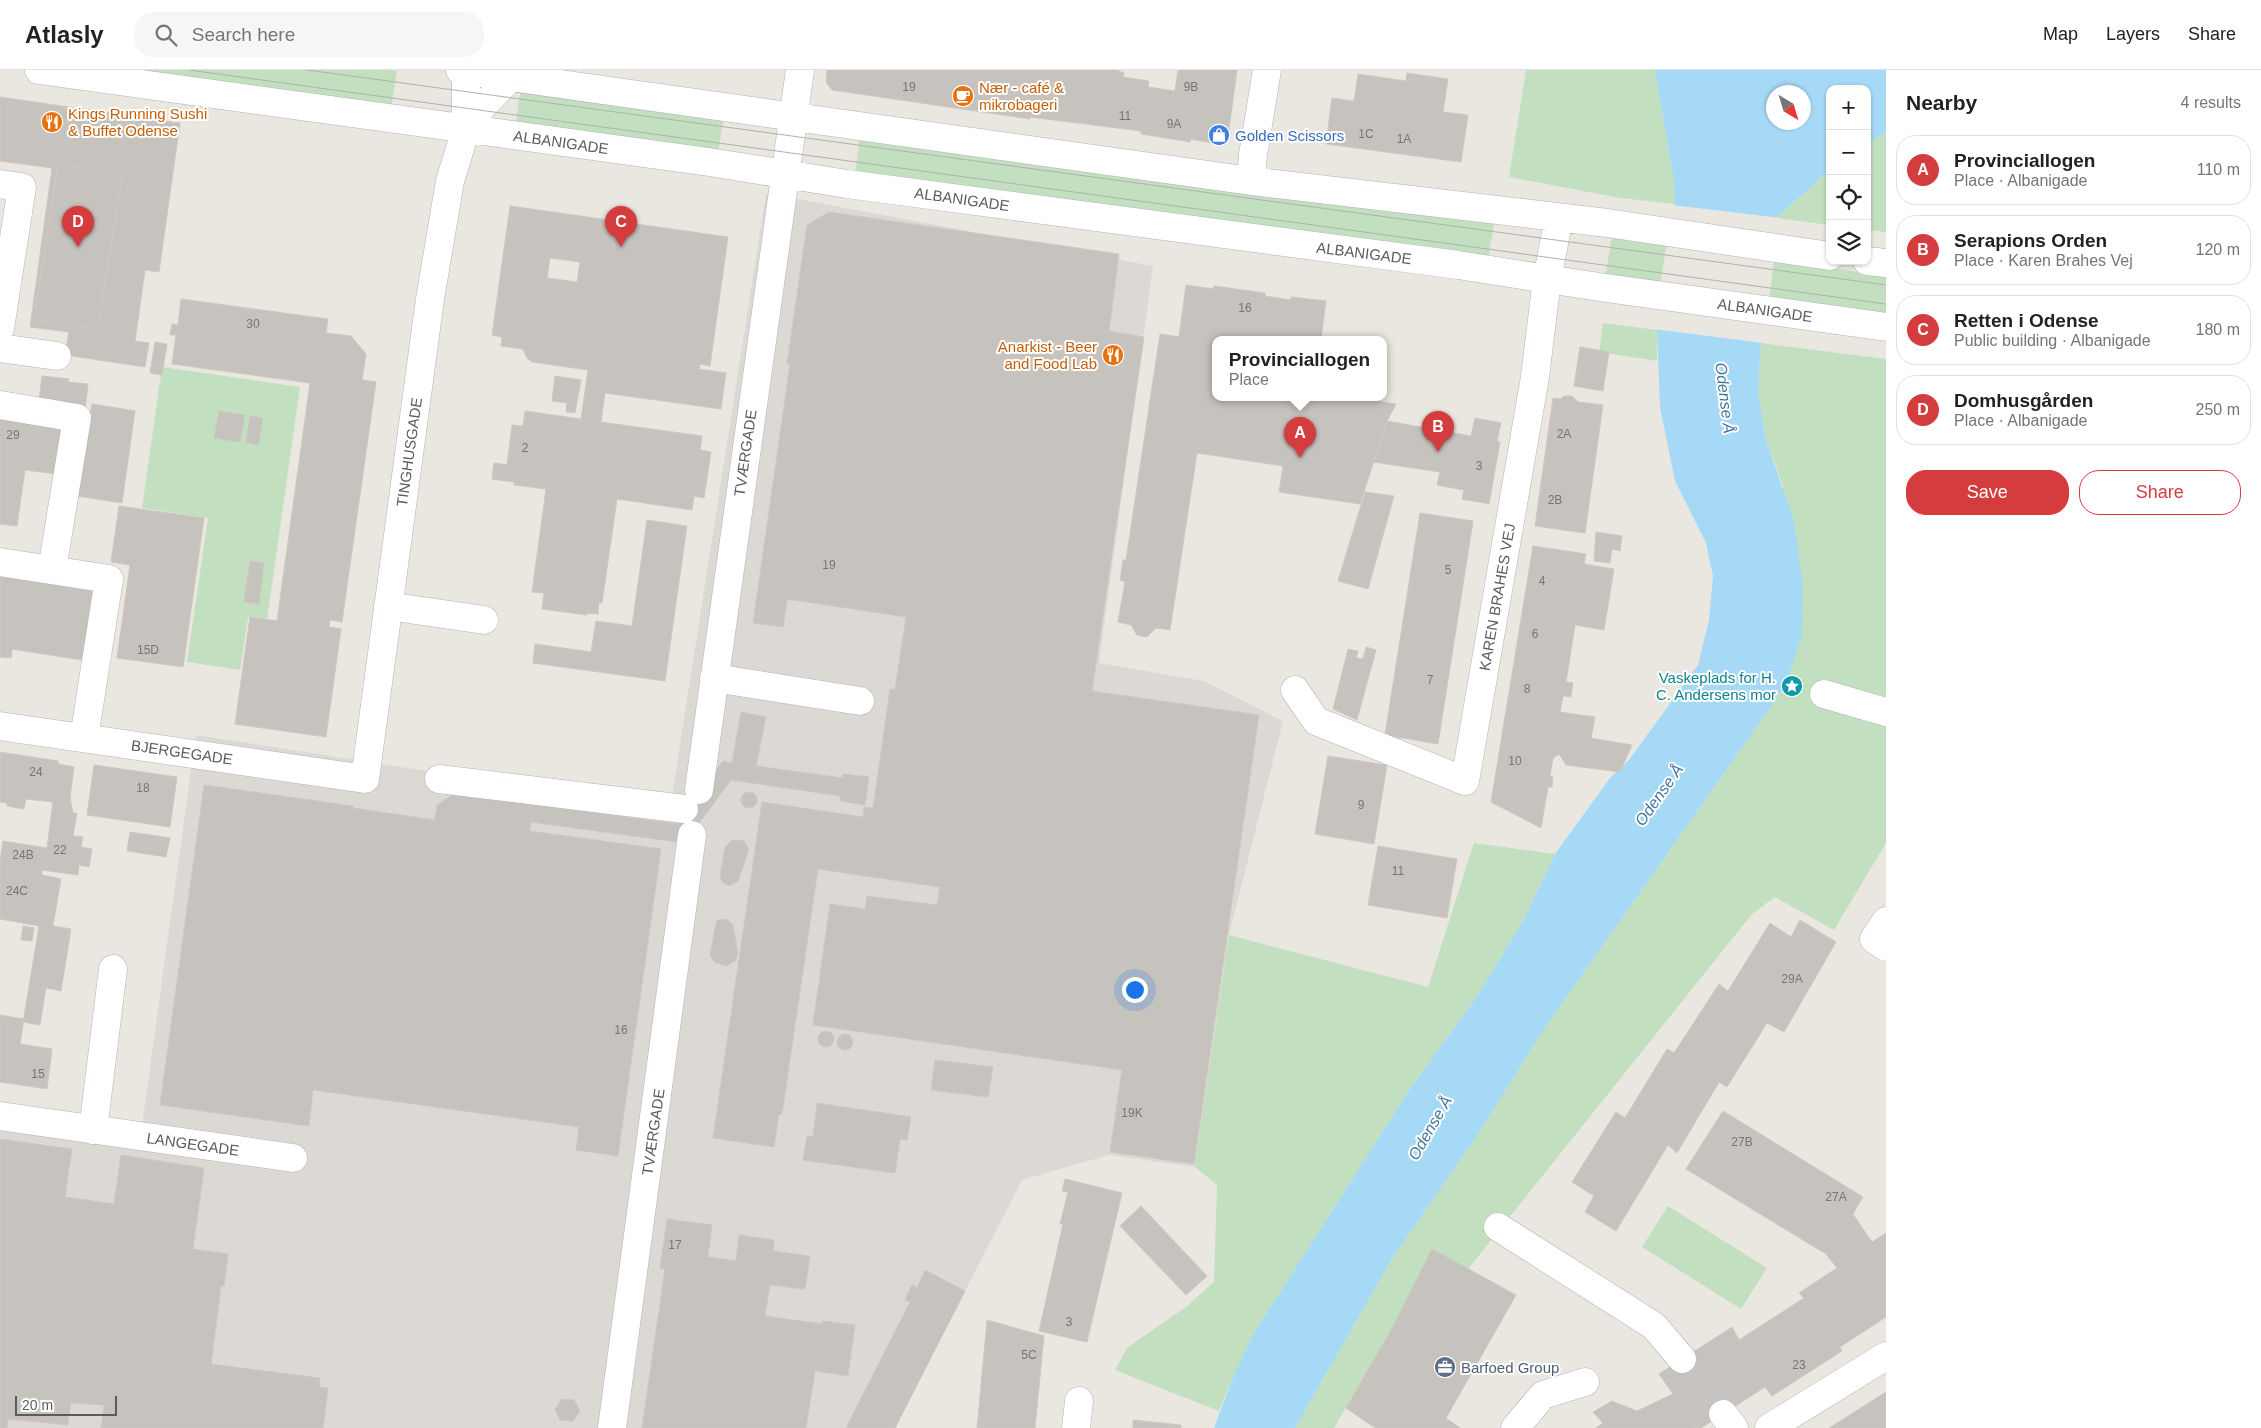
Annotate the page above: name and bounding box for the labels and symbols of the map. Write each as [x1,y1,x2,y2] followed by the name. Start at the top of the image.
[979,79,1064,113] place label: Nær - café & mikrobageri
[902,80,916,94] house number: 19
[1184,80,1198,94] house number: 9B
[951,84,975,108] cafe icon: Nær - café & mikrobageri
[1766,85,1811,130] north arrow
[68,105,207,139] place label: Kings Running Sushi & Buffet Odense
[1119,109,1132,123] house number: 11
[40,110,64,134] restaurant icon: Kings Running Sushi & Buffet Odense
[1167,117,1181,131] house number: 9A
[1207,123,1231,147] shop icon: Golden Scissors
[512,127,610,157] street label: ALBANIGADE
[1235,127,1344,144] place label: Golden Scissors
[1358,127,1374,141] house number: 1C
[1397,132,1411,146] house number: 1A
[913,184,1011,214] street label: ALBANIGADE
[62,206,94,247] pin: D
[605,206,637,247] pin: C
[1315,239,1413,267] street label: ALBANIGADE
[1716,295,1814,325] street label: ALBANIGADE
[1238,301,1252,315] house number: 16
[246,317,260,331] house number: 30
[998,338,1097,372] place label: Anarkist - Beer and Food Lab
[1101,343,1125,367] restaurant icon: Anarkist - Beer and Food Lab
[1712,362,1739,434] water label: Odense Å
[393,396,425,508] street label: TINGHUSGADE
[730,408,760,498] street label: TVÆRGADE
[1422,411,1454,452] pin: B
[1284,417,1316,458] pin: A
[1557,427,1571,441] house number: 2A
[6,428,20,442] house number: 29
[522,441,529,455] house number: 2
[1476,459,1483,473] house number: 3
[1548,493,1562,507] house number: 2B
[1476,522,1518,672] street label: KAREN BRAHES VEJ
[822,558,836,572] house number: 19
[1445,563,1452,577] house number: 5
[1539,574,1546,588] house number: 4
[1532,627,1539,641] house number: 6
[137,643,159,657] house number: 15D
[1656,669,1776,703] place label: Vaskeplads for H. C. Andersens mor
[1427,673,1434,687] house number: 7
[1780,674,1804,698] place icon: Vaskeplads for H. C. Andersens mor
[1524,682,1531,696] house number: 8
[130,736,234,768] street label: BJERGEGADE
[1508,754,1522,768] house number: 10
[1631,760,1686,829] water label: Odense Å
[29,765,43,779] house number: 24
[136,781,150,795] house number: 18
[1358,798,1365,812] house number: 9
[53,843,67,857] house number: 22
[12,848,34,862] house number: 24B
[1392,864,1405,878] house number: 11
[6,884,28,898] house number: 24C
[1781,972,1803,986] house number: 29A
[1122,977,1148,1003] your location
[614,1023,628,1037] house number: 16
[31,1067,45,1081] house number: 15
[638,1087,668,1177] street label: TVÆRGADE
[1404,1092,1455,1163] water label: Odense Å
[1121,1106,1143,1120] house number: 19K
[146,1129,240,1159] street label: LANGEGADE
[1731,1135,1753,1149] house number: 27B
[1825,1190,1847,1204] house number: 27A
[668,1238,682,1252] house number: 17
[1066,1315,1073,1329] house number: 3
[1021,1348,1037,1362] house number: 5C
[1433,1355,1457,1379] office icon: Barfoed Group
[1792,1358,1806,1372] house number: 23
[1461,1359,1559,1376] place label: Barfoed Group
[15,1393,118,1416] scale bar

